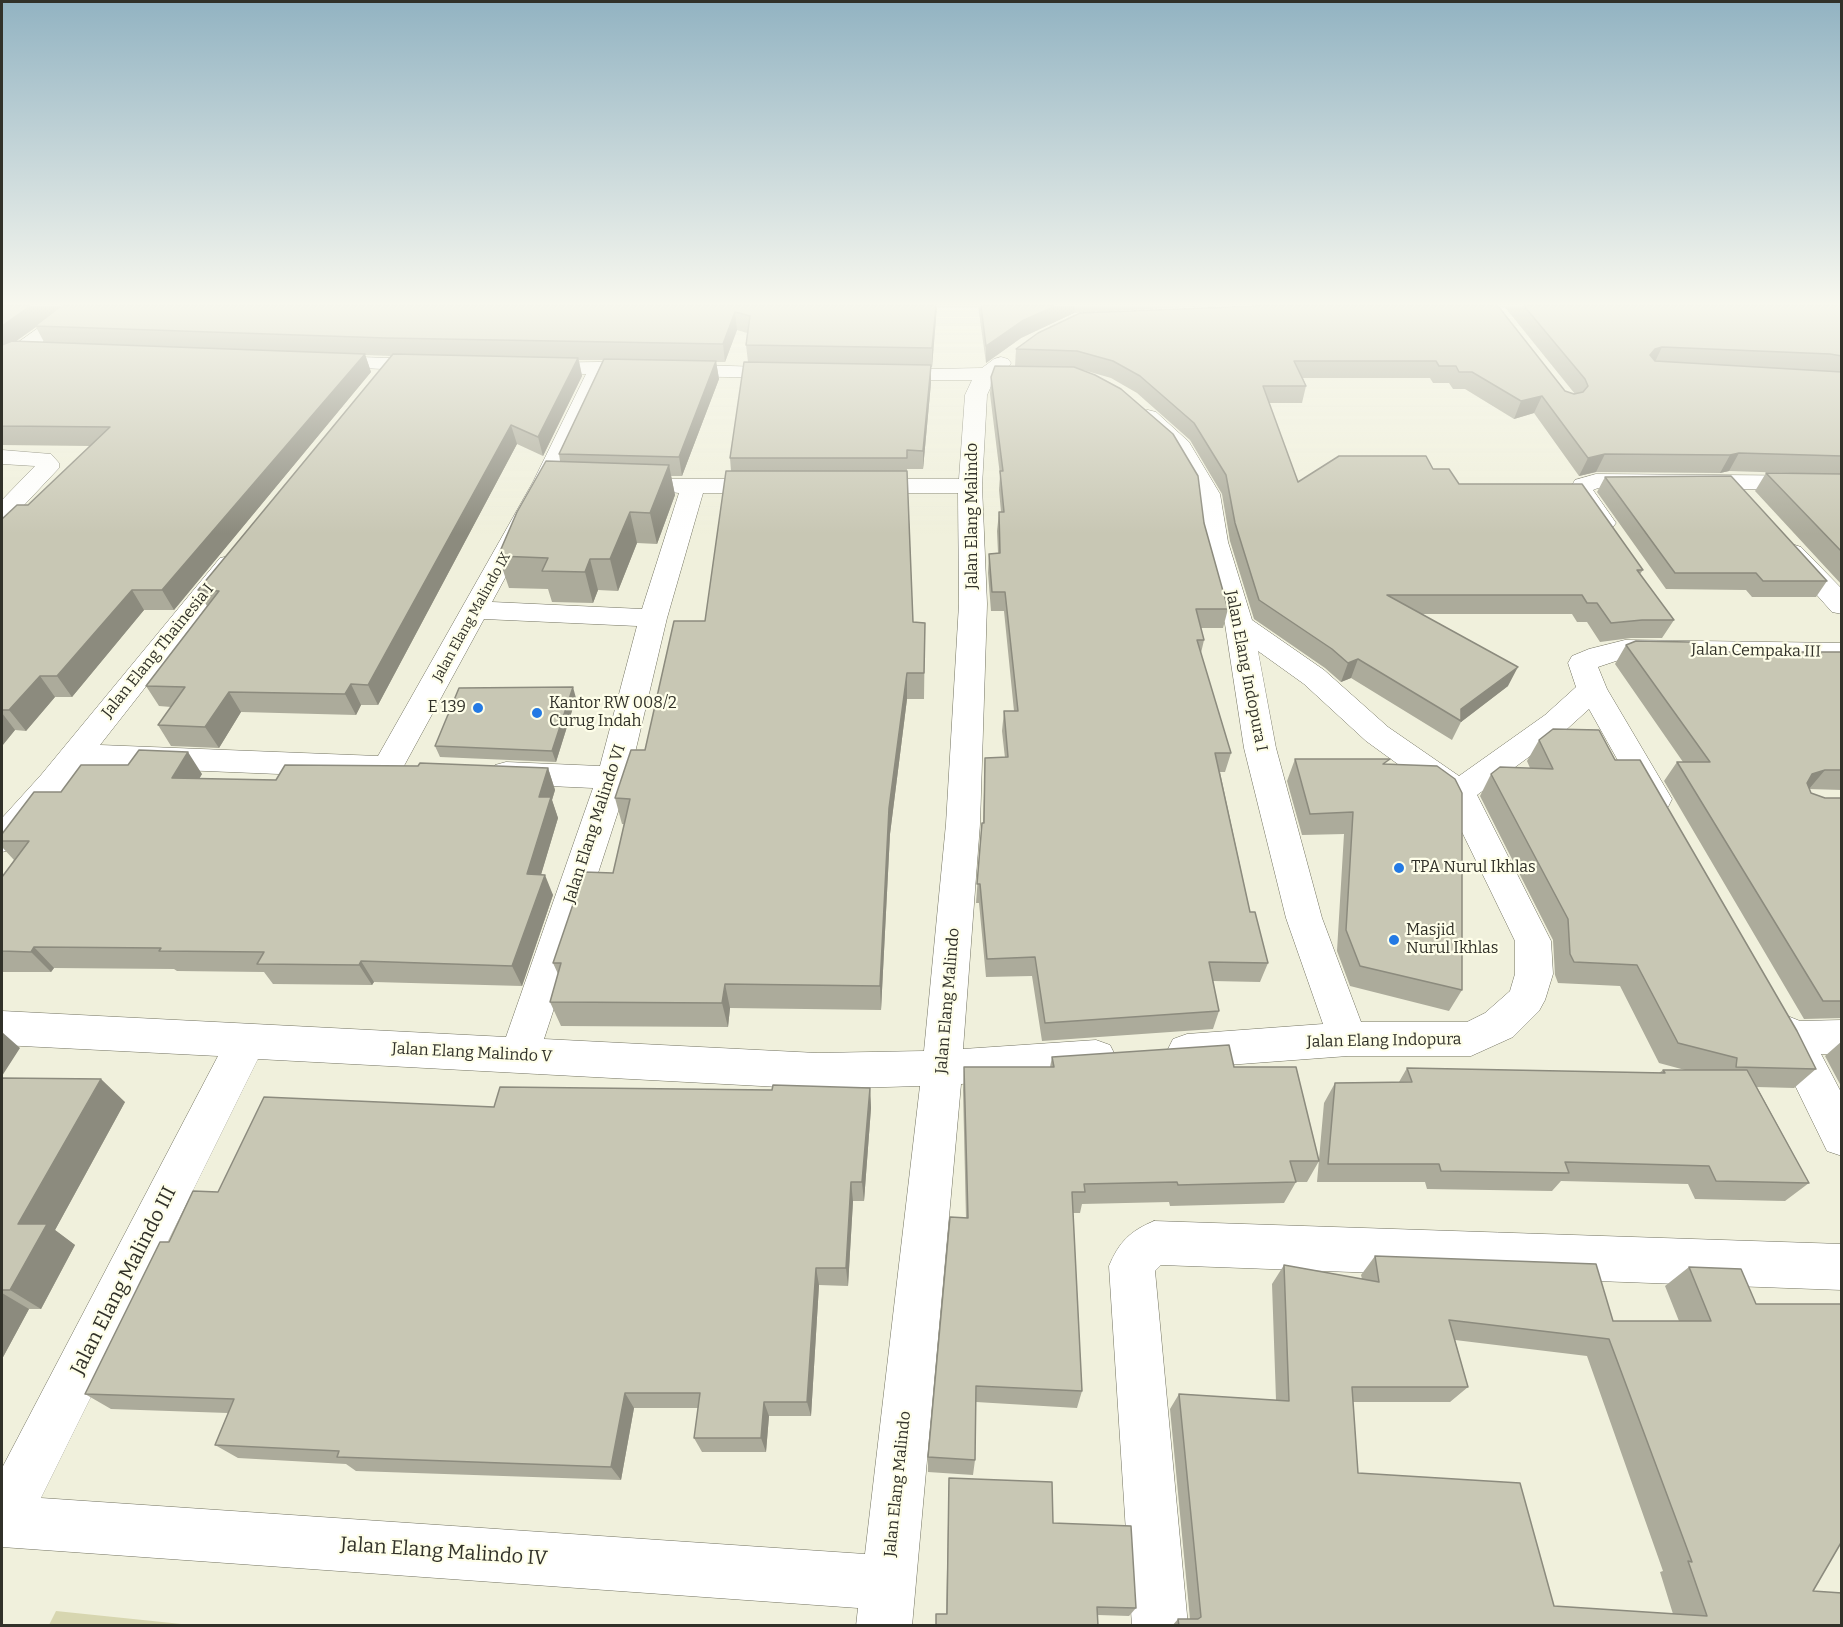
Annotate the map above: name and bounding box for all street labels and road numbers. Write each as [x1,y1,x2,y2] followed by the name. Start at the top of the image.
[963,443,983,589] street label: Jalan Elang Malindo
[429,549,515,685] street label: Jalan Elang Malindo IX
[98,580,218,722] street label: Jalan Elang Thainesia I
[1221,589,1271,753] street label: Jalan Elang Indopura I
[1691,640,1821,662] street label: Jalan Cempaka III
[560,742,630,906] street label: Jalan Elang Malindo VI
[932,927,964,1075] street label: Jalan Elang Malindo
[1306,1030,1462,1052] street label: Jalan Elang Indopura
[391,1039,553,1067] street label: Jalan Elang Malindo V
[66,1183,182,1379] street label: Jalan Elang Malindo III
[881,1410,915,1558] street label: Jalan Elang Malindo
[340,1533,548,1571] street label: Jalan Elang Malindo IV

